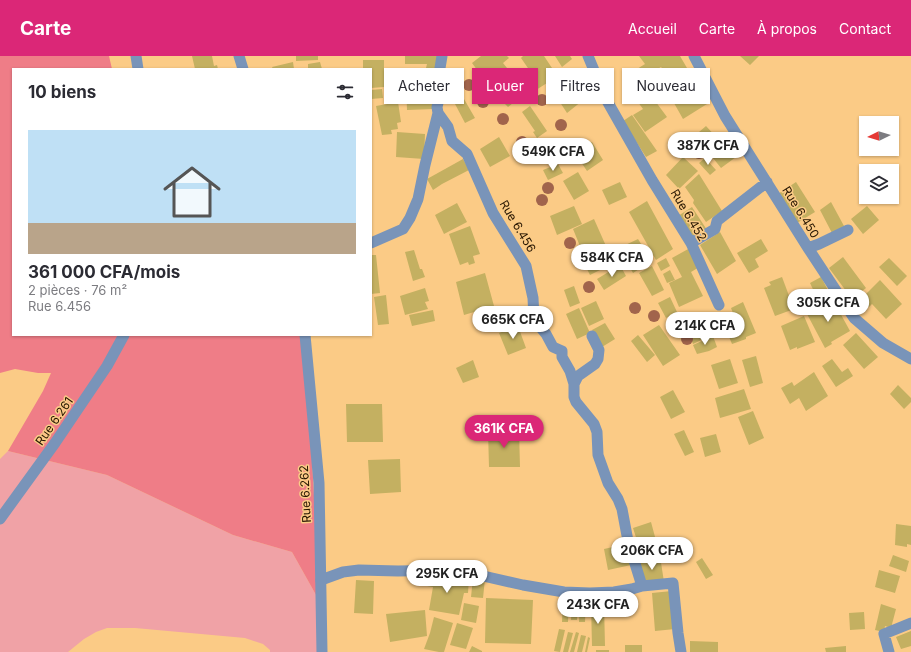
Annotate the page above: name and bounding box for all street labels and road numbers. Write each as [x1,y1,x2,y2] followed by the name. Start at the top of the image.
[779,183,823,241] street label: Rue 6.450
[668,186,710,244] street label: Rue 6.452
[497,197,539,255] street label: Rue 6.456
[32,394,76,448] street label: Rue 6.261
[296,465,314,523] street label: Rue 6.262

